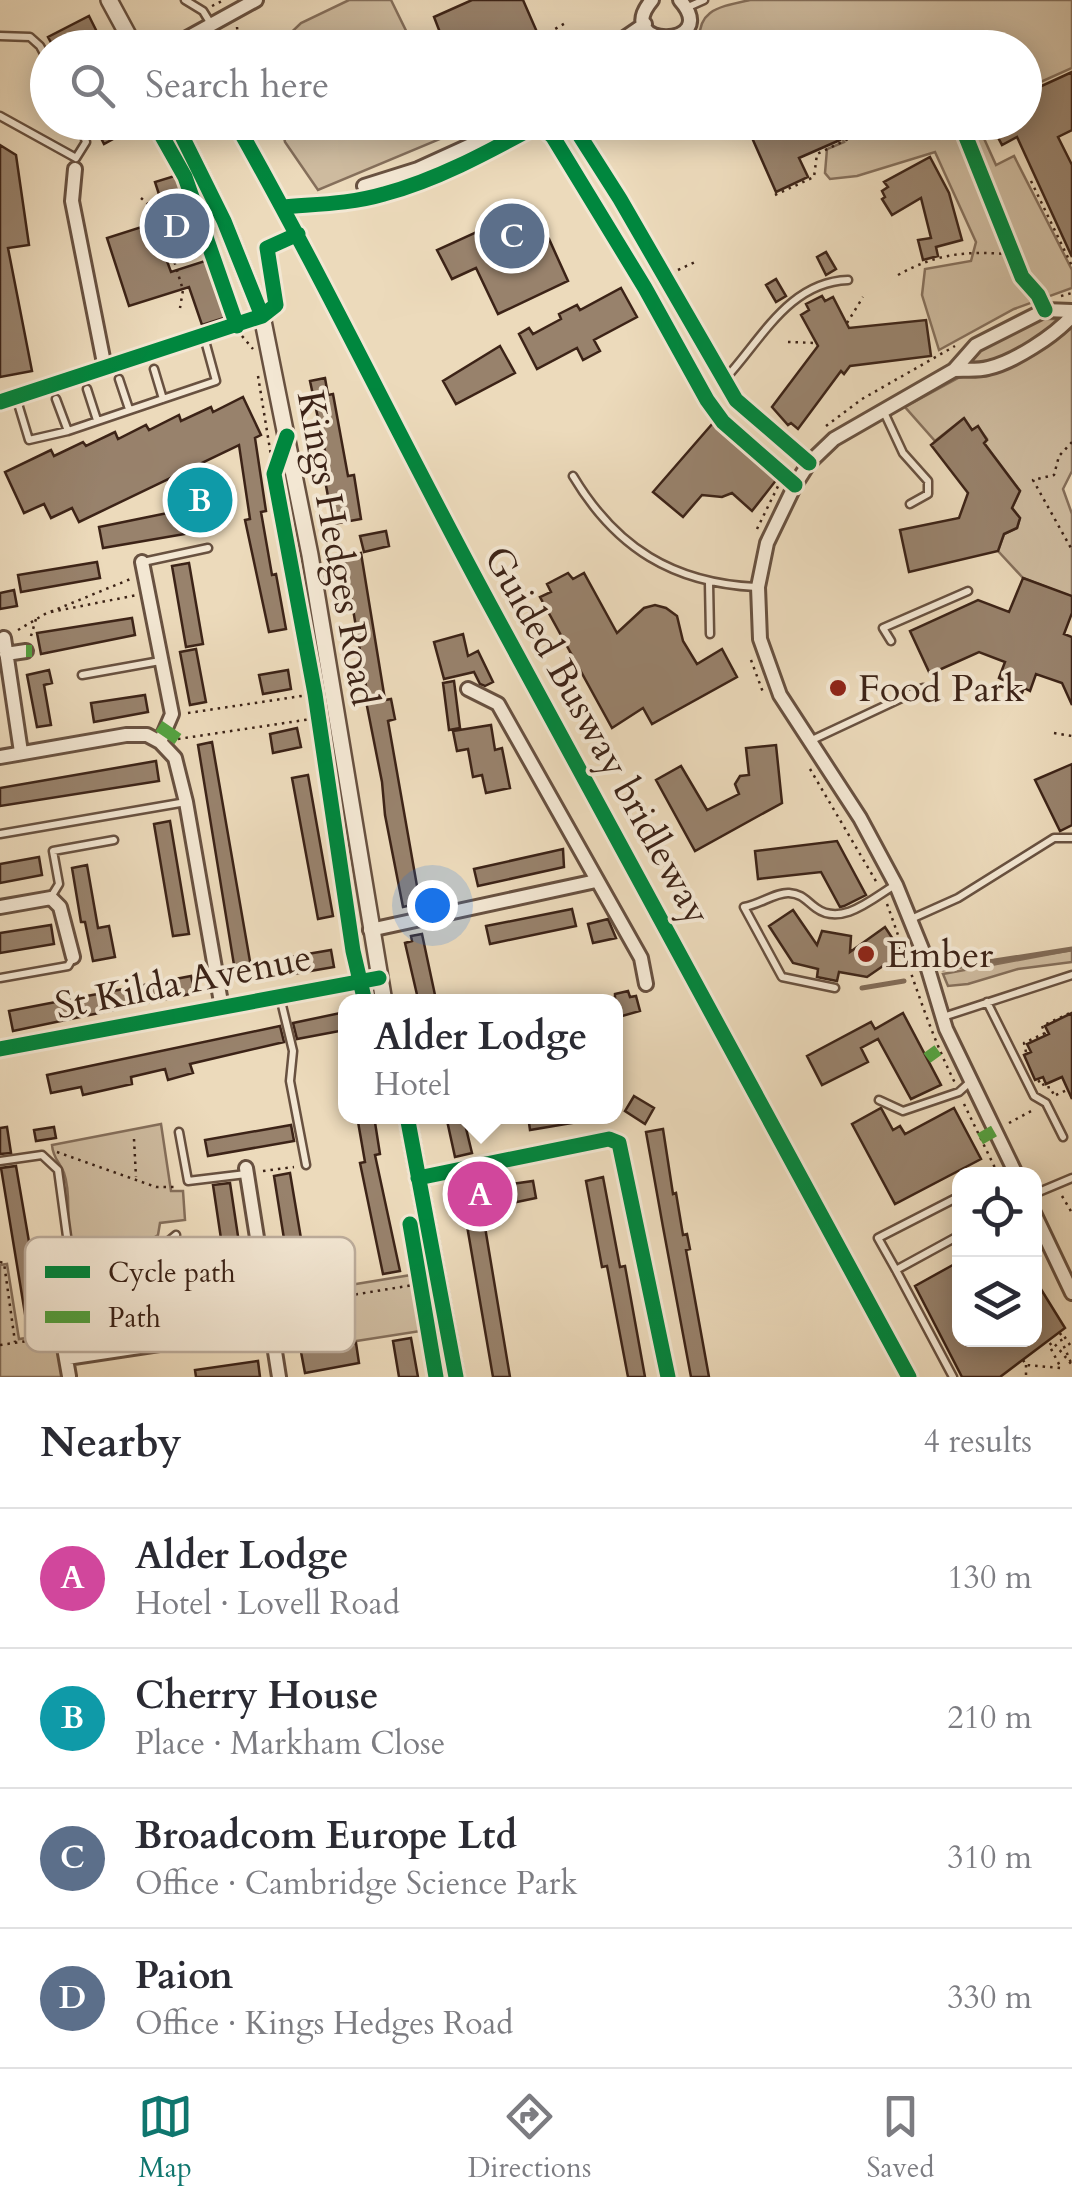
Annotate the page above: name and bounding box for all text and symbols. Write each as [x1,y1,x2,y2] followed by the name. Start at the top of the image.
[30,30,1042,140] search box
[65,58,120,113] icon: search
[145,59,329,111] text: Search here
[144,188,210,264] pin: D
[480,198,544,274] pin: C
[284,387,390,710] street label: Kings Hedges Road
[168,462,232,538] pin: B
[471,537,723,934] street label: Guided Busway bridleway
[858,663,1025,715] place label: Food Park
[827,677,849,699] marker: Food Park
[407,880,458,931] your location
[886,929,993,981] place label: Ember
[51,932,316,1032] street label: St Kilda Avenue
[855,943,877,965] marker: Ember
[338,994,623,1124] popup
[374,1011,587,1063] text: Alder Lodge
[374,1063,451,1107] text: Hotel
[448,1156,512,1232] pin: A
[952,1167,1042,1347] map controls
[952,1167,1042,1257] button: locate
[25,1237,355,1352] legend
[108,1254,236,1292] text: Cycle path
[952,1257,1042,1347] button: layers
[108,1299,161,1337] text: Path
[40,1414,182,1471] text: Nearby
[924,1420,1032,1464] text: 4 results
[135,1530,349,1582] text: Alder Lodge
[60,1556,85,1600] text: A
[947,1556,1032,1600] text: 130 m
[135,1582,400,1626] text: Hotel · Lovell Road
[135,1670,379,1722] text: Cherry House
[61,1696,84,1740] text: B
[947,1696,1032,1740] text: 210 m
[135,1722,445,1766] text: Place · Markham Close
[135,1810,517,1862] text: Broadcom Europe Ltd
[60,1836,85,1880] text: C
[947,1836,1032,1880] text: 310 m
[135,1862,578,1906] text: Office · Cambridge Science Park
[135,1950,233,2002] text: Paion
[59,1976,86,2020] text: D
[947,1976,1032,2020] text: 330 m
[135,2002,513,2046] text: Office · Kings Hedges Road
[138,2089,193,2187] tab: Map
[468,2089,591,2187] tab: Directions
[866,2089,934,2187] tab: Saved

